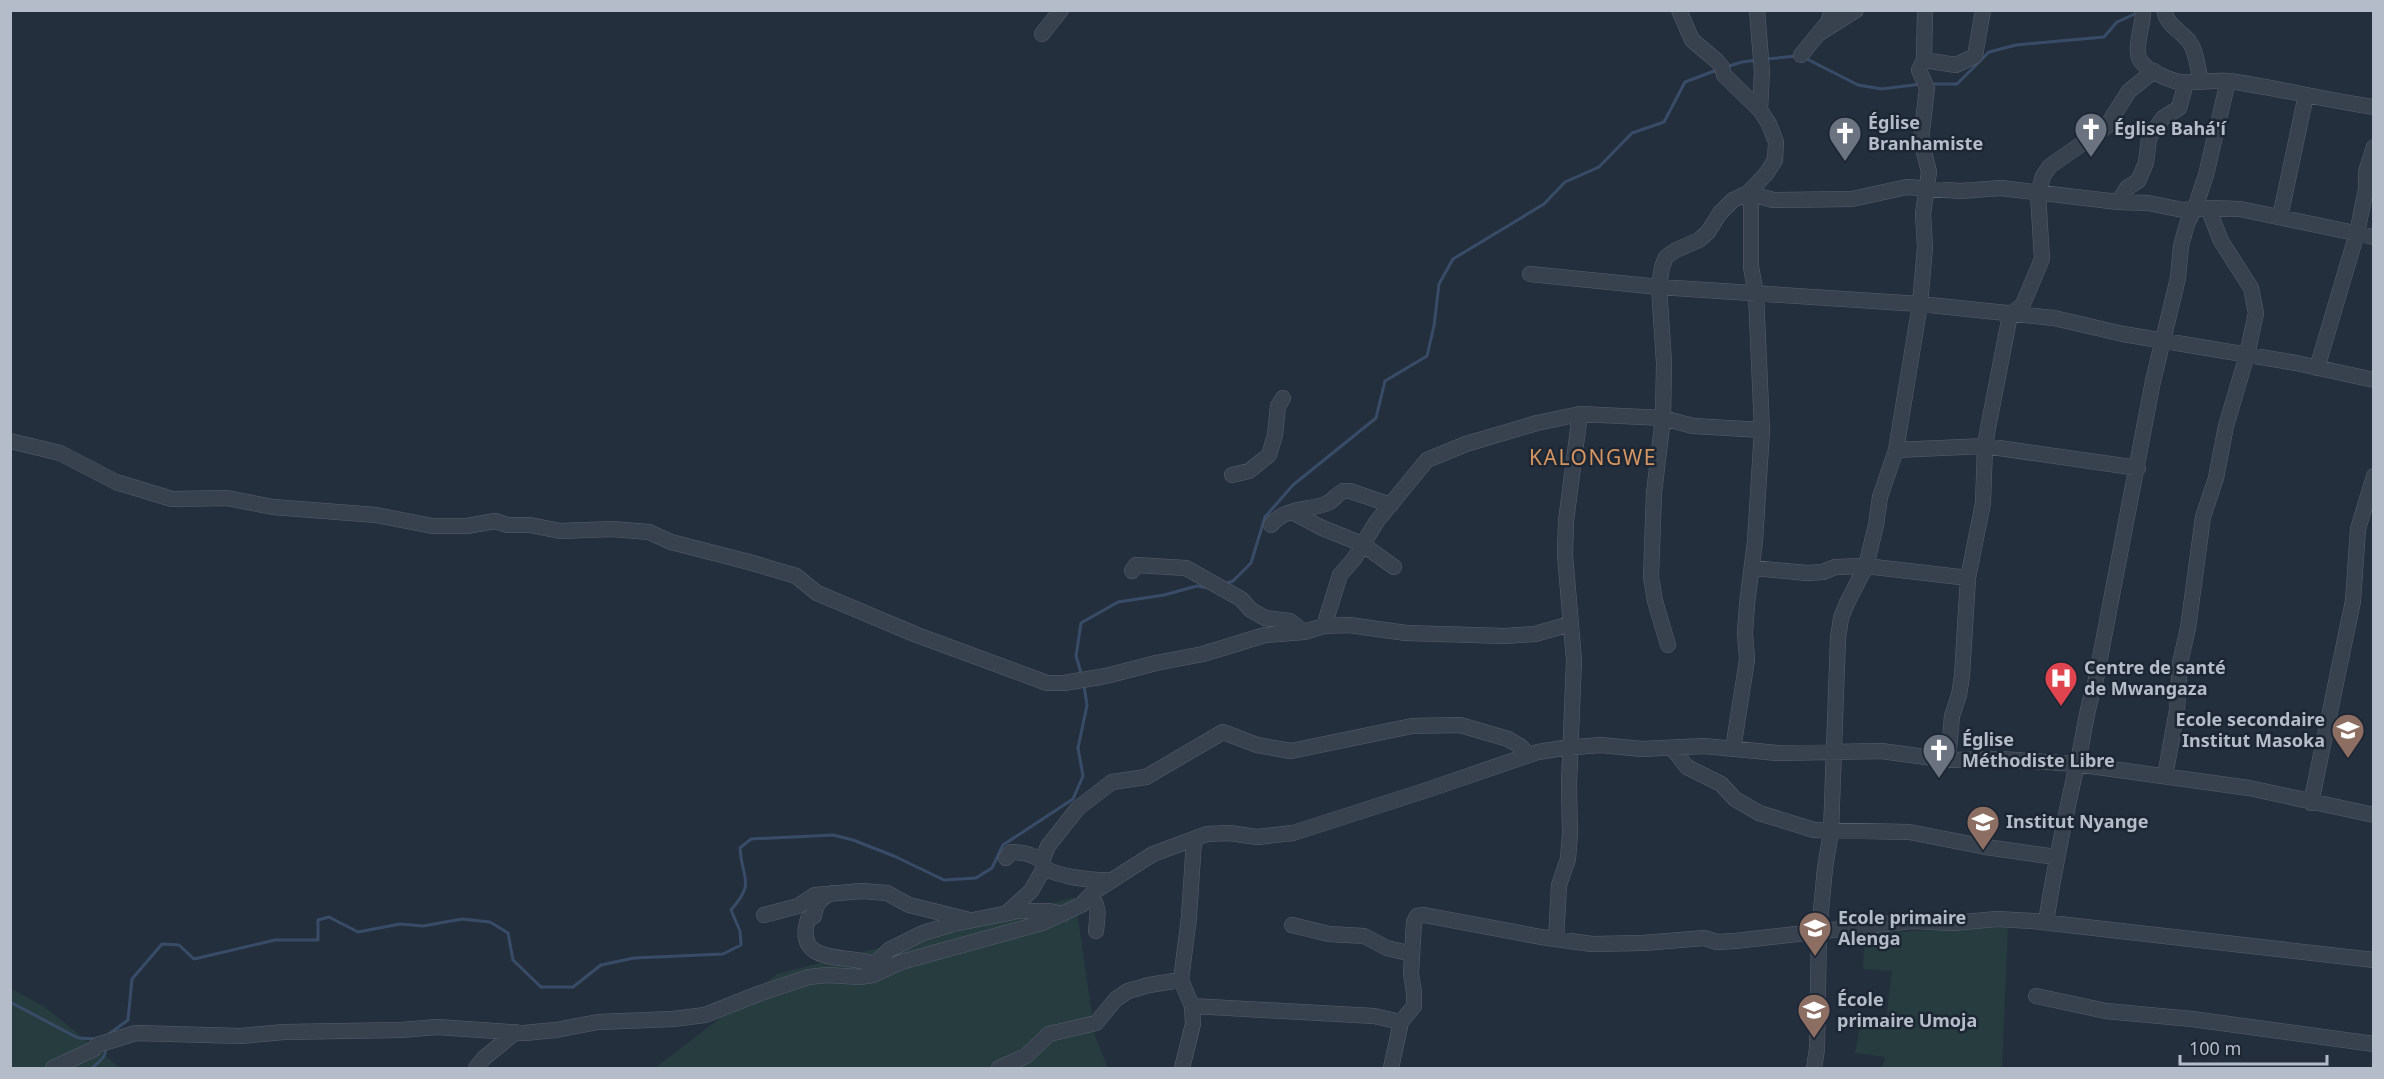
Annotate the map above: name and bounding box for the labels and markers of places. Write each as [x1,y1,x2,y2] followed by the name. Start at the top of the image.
[1868,110,1983,155] place label: Église Branhamiste
[2073,111,2109,158] church icon: Église Bahá'í
[1827,115,1863,162] church icon: Église Branhamiste
[2114,116,2228,140] place label: Église Bahá'í
[2084,655,2226,700] place label: Centre de santé de Mwangaza
[2043,660,2079,707] hospital icon: Centre de santé de Mwangaza
[2176,707,2325,752] place label: Ecole secondaire Institut Masoka
[2330,712,2366,759] school or university icon: Ecole secondaire Institut Masoka
[1962,727,2115,772] place label: Église Méthodiste Libre
[1921,732,1957,779] church icon: Église Méthodiste Libre
[1965,804,2001,851] school or university icon: Institut Nyange
[2006,809,2148,833] place label: Institut Nyange
[1838,905,1966,950] place label: Ecole primaire Alenga
[1797,910,1833,957] school or university icon: Ecole primaire Alenga
[1837,987,1977,1032] place label: École primaire Umoja
[1796,992,1832,1039] school or university icon: École primaire Umoja

